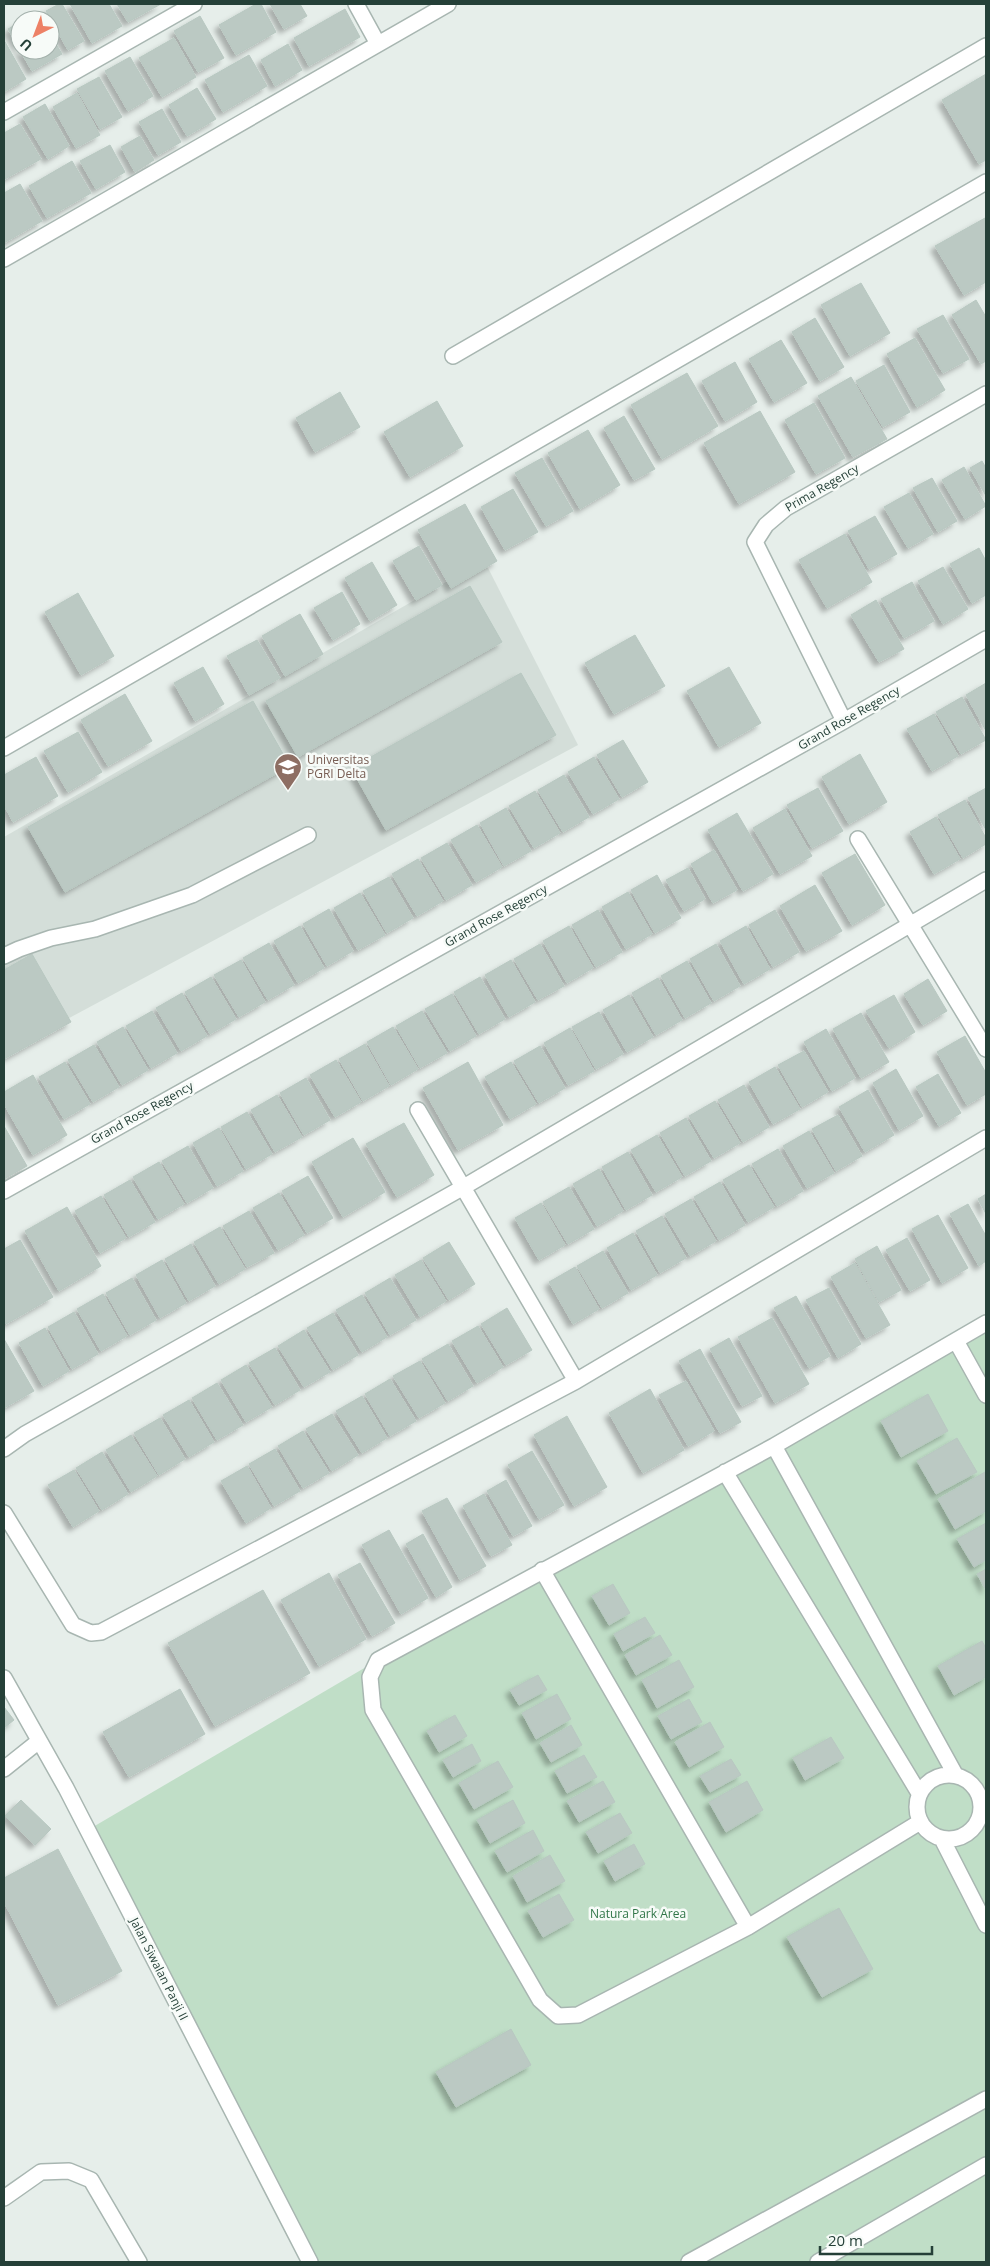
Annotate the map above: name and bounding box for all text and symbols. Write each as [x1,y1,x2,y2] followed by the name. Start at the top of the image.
[10,10,60,60] north arrow
[16,34,36,56] text: U
[782,459,863,516] street label: Prima Regency
[795,681,904,754] street label: Grand Rose Regency
[307,751,369,782] place label: Universitas PGRI Delta
[273,752,303,791] school or university icon: Universitas PGRI Delta
[441,880,551,951] street label: Grand Rose Regency
[87,1077,197,1148] street label: Grand Rose Regency
[590,1905,686,1922] park label: Natura Park Area
[126,1914,193,2023] street label: Jalan Siwalan Panji II
[820,2224,932,2256] scale bar
[828,2230,863,2250] text: 20 m

